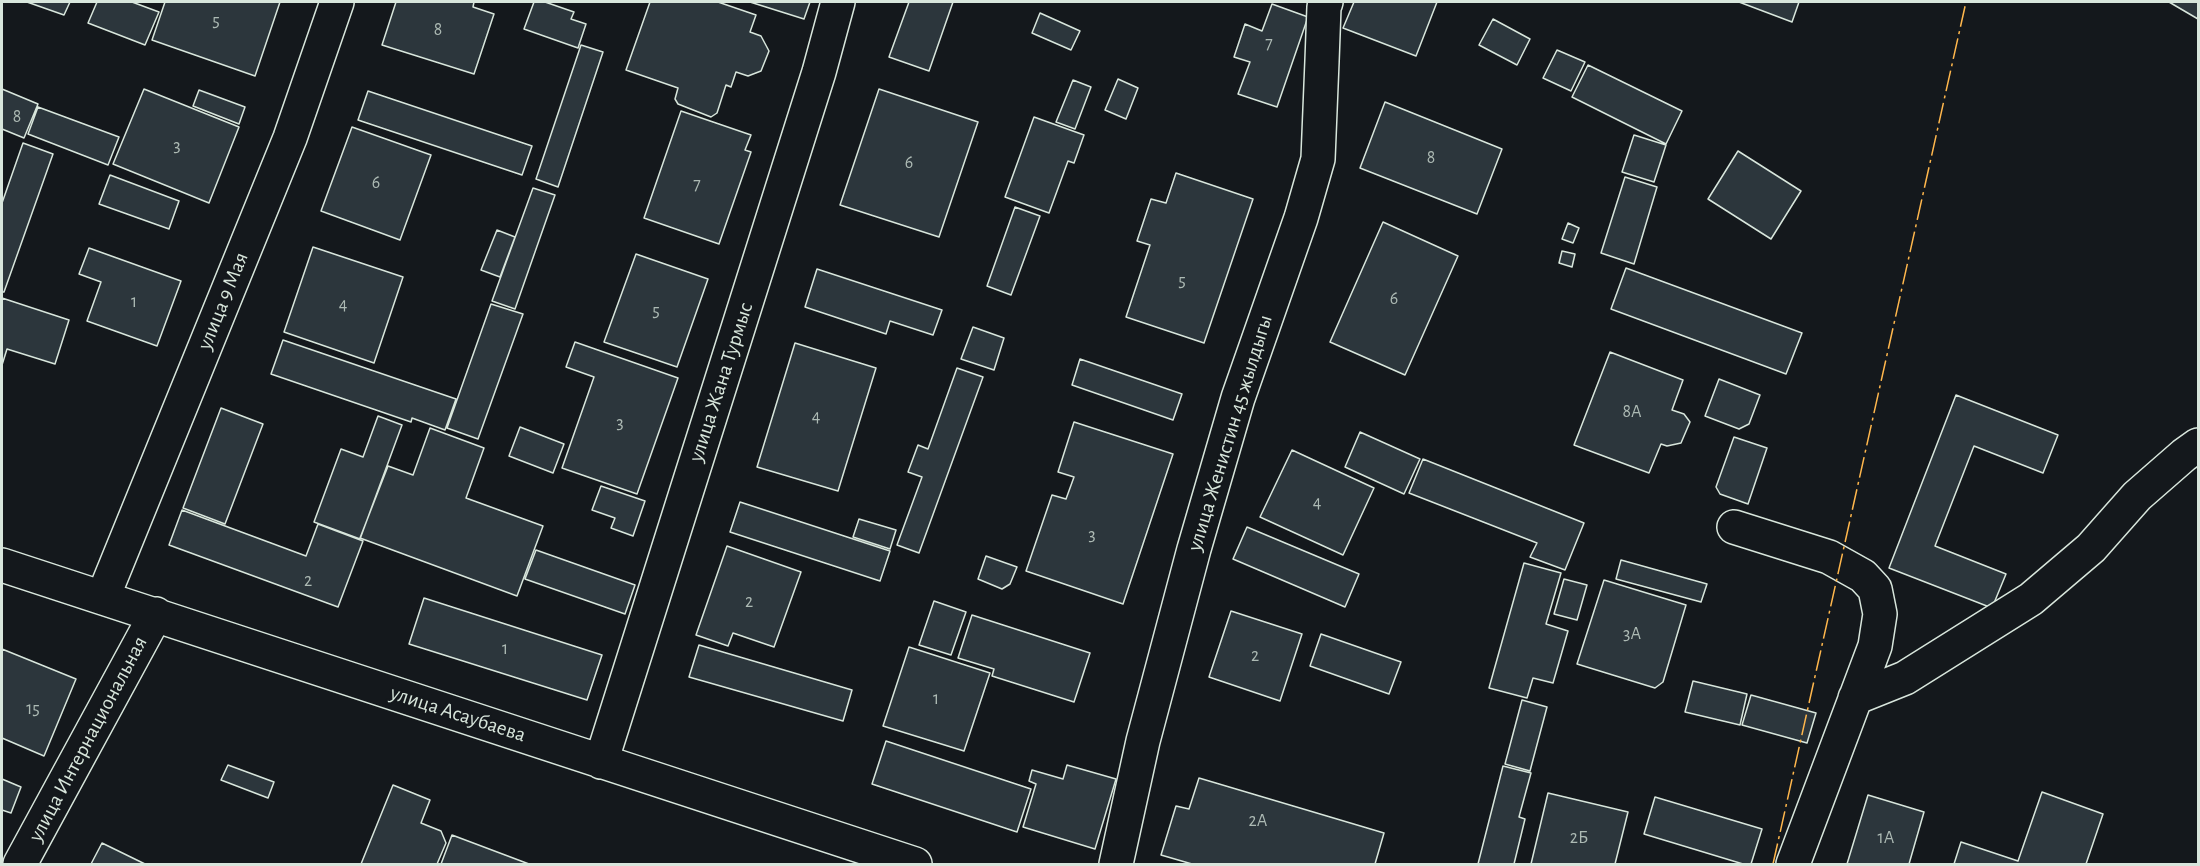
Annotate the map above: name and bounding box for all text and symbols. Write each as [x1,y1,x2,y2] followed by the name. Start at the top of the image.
[212,10,220,32] house number: 5
[434,19,442,41] house number: 8
[1265,33,1273,55] house number: 7
[13,106,21,128] house number: 8
[173,135,181,157] house number: 3
[1427,147,1435,169] house number: 8
[905,152,913,174] house number: 6
[372,172,380,194] house number: 6
[693,174,701,196] house number: 7
[192,249,254,353] street label: улица 9 Мая
[1178,270,1186,292] house number: 5
[1390,288,1398,310] house number: 6
[131,291,137,313] house number: 1
[339,294,347,316] house number: 4
[683,299,759,465] street label: улица Жана Турмыс
[652,300,660,322] house number: 5
[1182,312,1278,554] street label: улица Женистин 45 жылдыгы
[1622,401,1642,423] house number: 8А
[812,406,820,428] house number: 4
[616,412,624,434] house number: 3
[1313,492,1321,514] house number: 4
[1088,524,1096,546] house number: 3
[304,570,312,592] house number: 2
[745,591,753,613] house number: 2
[1623,623,1641,645] house number: 3А
[23,632,153,846] street label: улица Интернациональная
[502,638,508,660] house number: 1
[1251,645,1259,667] house number: 2
[387,680,529,748] street label: улица Асаубаева
[933,688,939,710] house number: 1
[26,698,40,720] house number: 15
[1249,810,1267,832] house number: 2А
[1570,827,1588,849] house number: 2Б
[1878,827,1894,849] house number: 1А

